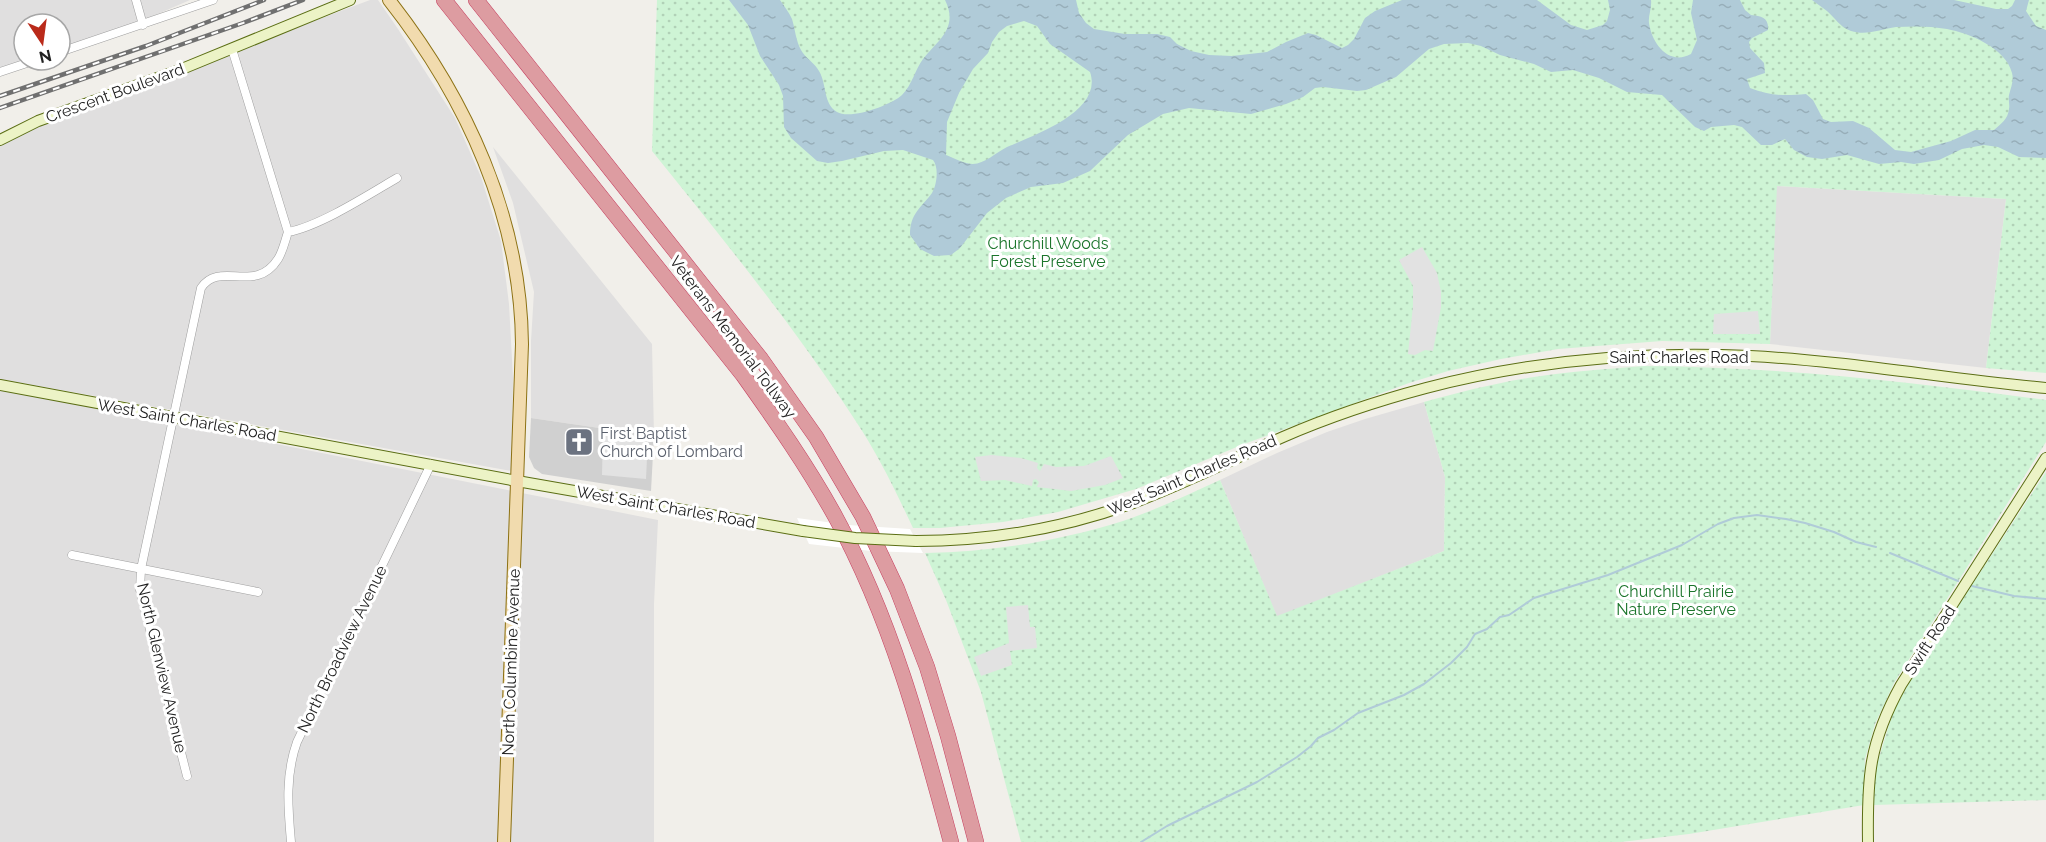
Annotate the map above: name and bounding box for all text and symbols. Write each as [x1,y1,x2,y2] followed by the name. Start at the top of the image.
[12,12,72,72] north arrow
[37,45,53,67] text: N
[43,59,187,127] street label: Crescent Boulevard
[988,234,1109,271] park label: Churchill Woods Forest Preserve
[666,252,800,422] street label: Veterans Memorial Tollway
[1609,348,1749,367] street label: Saint Charles Road
[96,395,278,445] street label: West Saint Charles Road
[600,424,743,461] place label: First Baptist Church of Lombard
[563,426,595,458] church icon: First Baptist Church of Lombard
[1105,431,1279,519] street label: West Saint Charles Road
[575,482,757,532] street label: West Saint Charles Road
[293,562,391,736] street label: North Broadview Avenue
[498,568,524,756] street label: North Columbine Avenue
[133,581,191,755] street label: North Glenview Avenue
[1616,582,1736,619] park label: Churchill Prairie Nature Preserve
[1901,602,1960,678] street label: Swift Road

